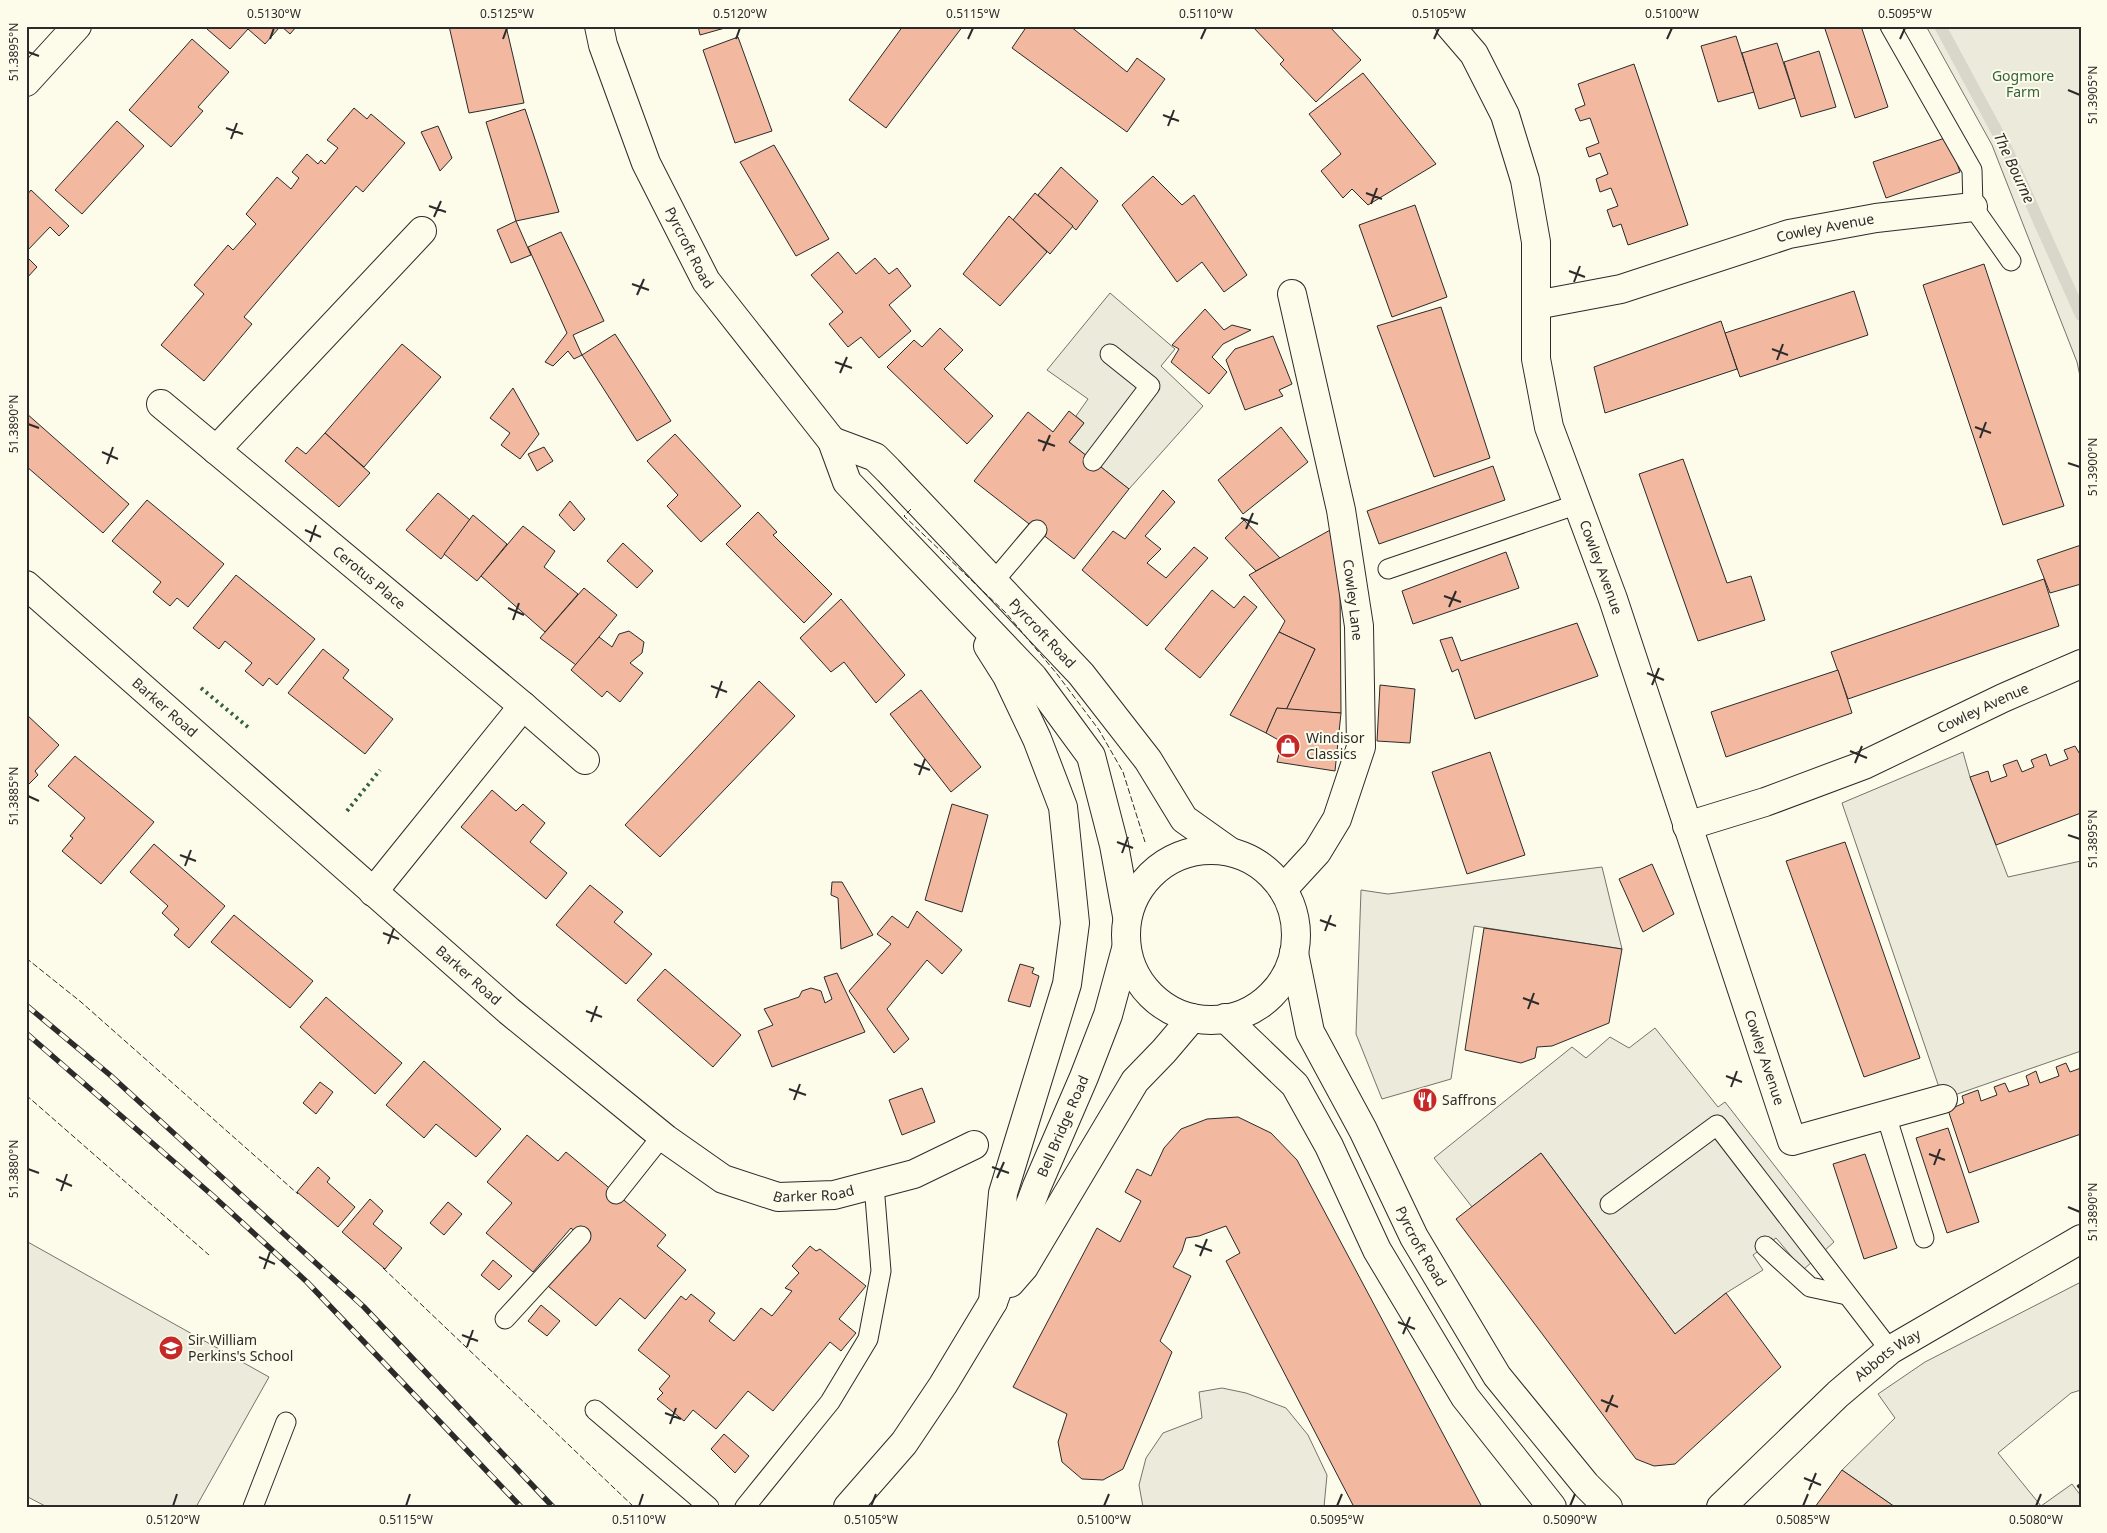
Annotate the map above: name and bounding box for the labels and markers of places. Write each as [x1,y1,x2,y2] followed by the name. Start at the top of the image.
[1306,728,1365,763] place label: Windisor Classics
[1275,733,1301,759] shop icon: Windisor Classics
[1412,1087,1438,1113] restaurant icon: Saffrons
[1442,1090,1497,1109] place label: Saffrons
[188,1330,293,1365] place label: Sir William Perkins's School
[158,1335,184,1361] school or university icon: Sir William Perkins's School

